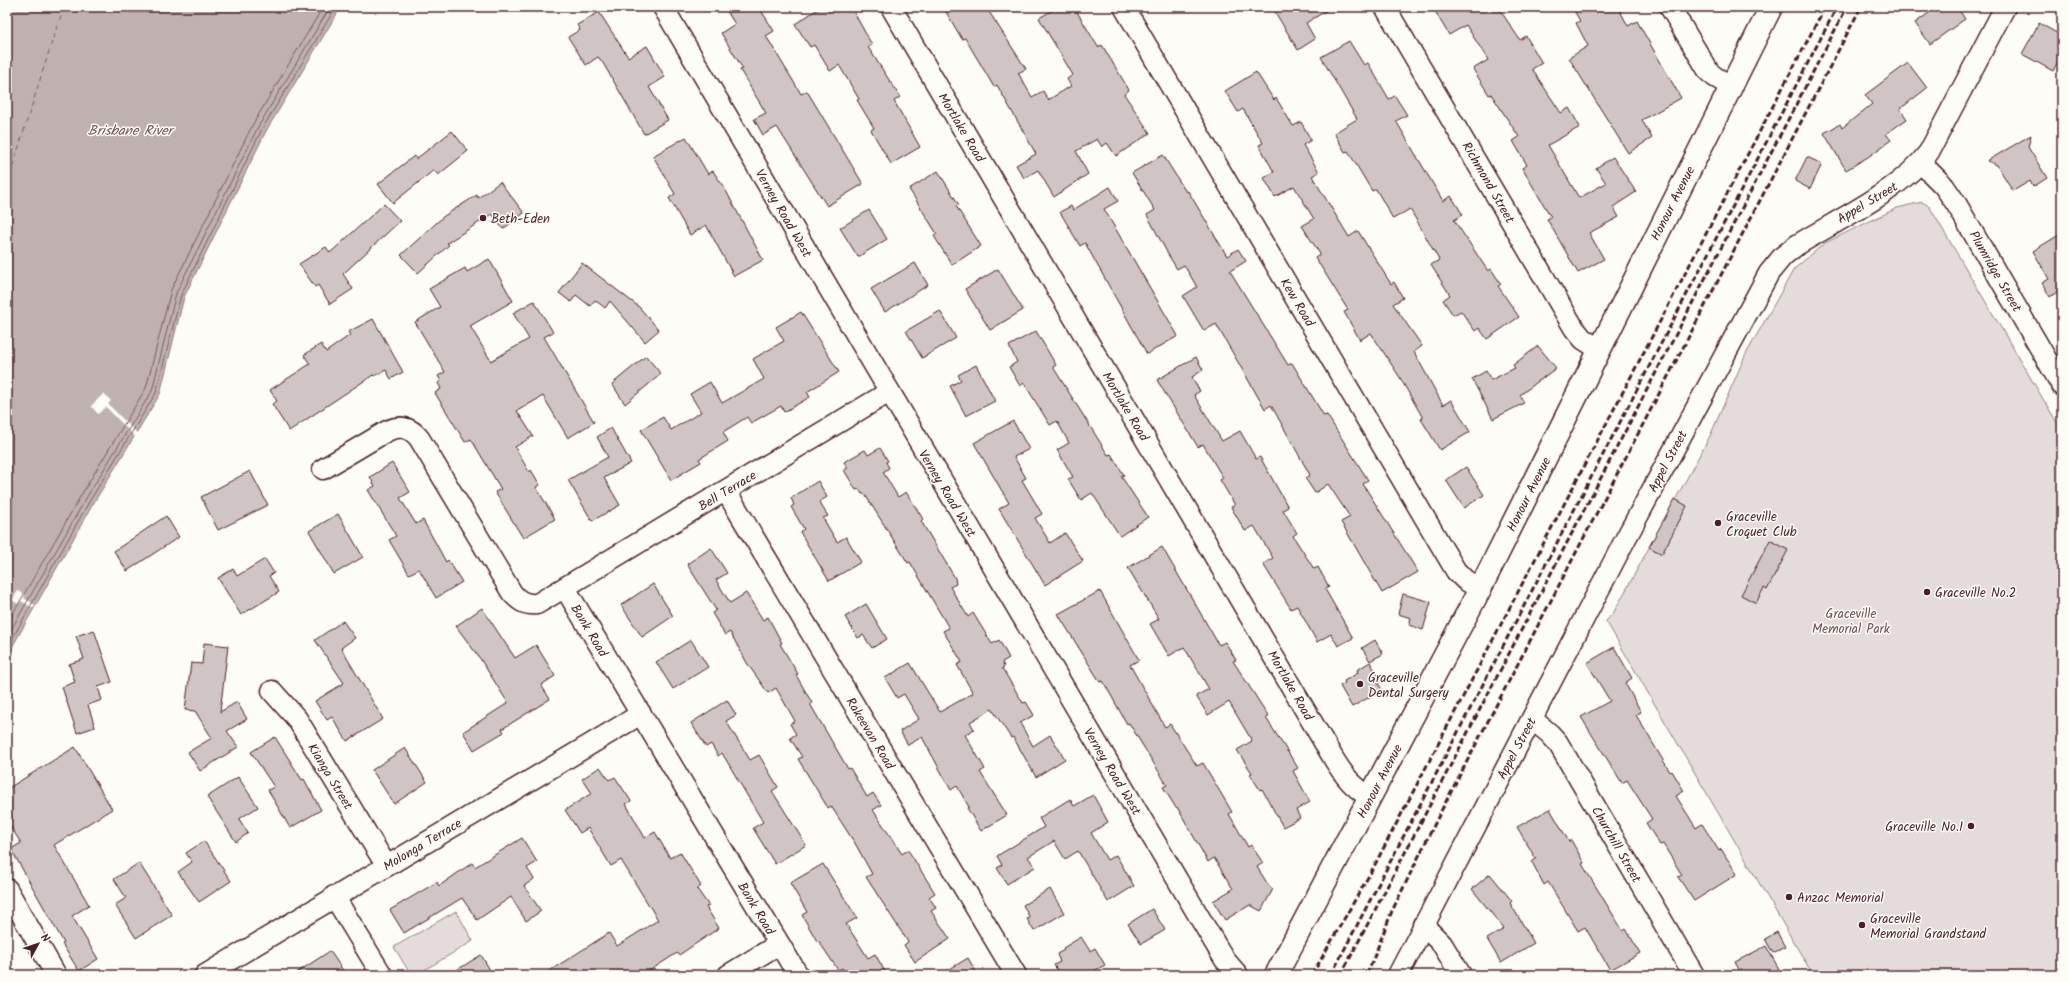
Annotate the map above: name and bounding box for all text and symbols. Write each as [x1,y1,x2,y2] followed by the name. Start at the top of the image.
[932,89,990,167] street label: Mortlake Road
[88,120,176,142] water label: Brisbane River
[1456,138,1520,228] street label: Richmond Street
[1645,162,1701,245] street label: Honour Avenue
[749,166,817,263] street label: Verney Road West
[1833,176,1903,230] street label: Appel Street
[491,209,550,230] place label: Beth-Eden
[478,213,488,223] marker: Beth-Eden
[1963,227,2027,317] street label: Plumridge Street
[1274,274,1320,332] street label: Kew Road
[1096,368,1154,446] street label: Mortlake Road
[1643,426,1694,496] street label: Appel Street
[912,446,982,542] street label: Verney Road West
[1501,453,1557,536] street label: Honour Avenue
[695,466,761,517] street label: Bell Terrace
[1726,507,1797,543] place label: Graceville Croquet Club
[1713,518,1723,528] marker: Graceville Croquet Club
[1935,583,2016,604] place label: Graceville No.2
[1922,587,1932,597] marker: Graceville No.2
[565,600,613,662] street label: Bank Road
[1812,604,1891,640] park label: Graceville Memorial Park
[1261,647,1319,725] street label: Mortlake Road
[1368,668,1449,704] place label: Graceville Dental Surgery
[1355,679,1365,689] marker: Graceville Dental Surgery
[840,694,900,774] street label: Rakeevan Road
[1492,713,1543,783] street label: Appel Street
[1077,724,1147,820] street label: Verney Road West
[302,740,358,815] street label: Kianga Street
[1352,741,1409,823] street label: Honour Avenue
[1585,802,1647,888] street label: Churchill Street
[379,813,466,877] street label: Molonga Terrace
[1885,817,1963,838] place label: Graceville No.1
[1966,821,1976,831] marker: Graceville No.1
[732,878,780,940] street label: Bank Road
[1797,888,1884,909] place label: Anzac Memorial
[1784,892,1794,902] marker: Anzac Memorial
[1870,909,1987,945] place label: Graceville Memorial Grandstand
[1857,920,1867,930] marker: Graceville Memorial Grandstand
[18,924,58,964] north arrow
[36,930,54,947] text: N

